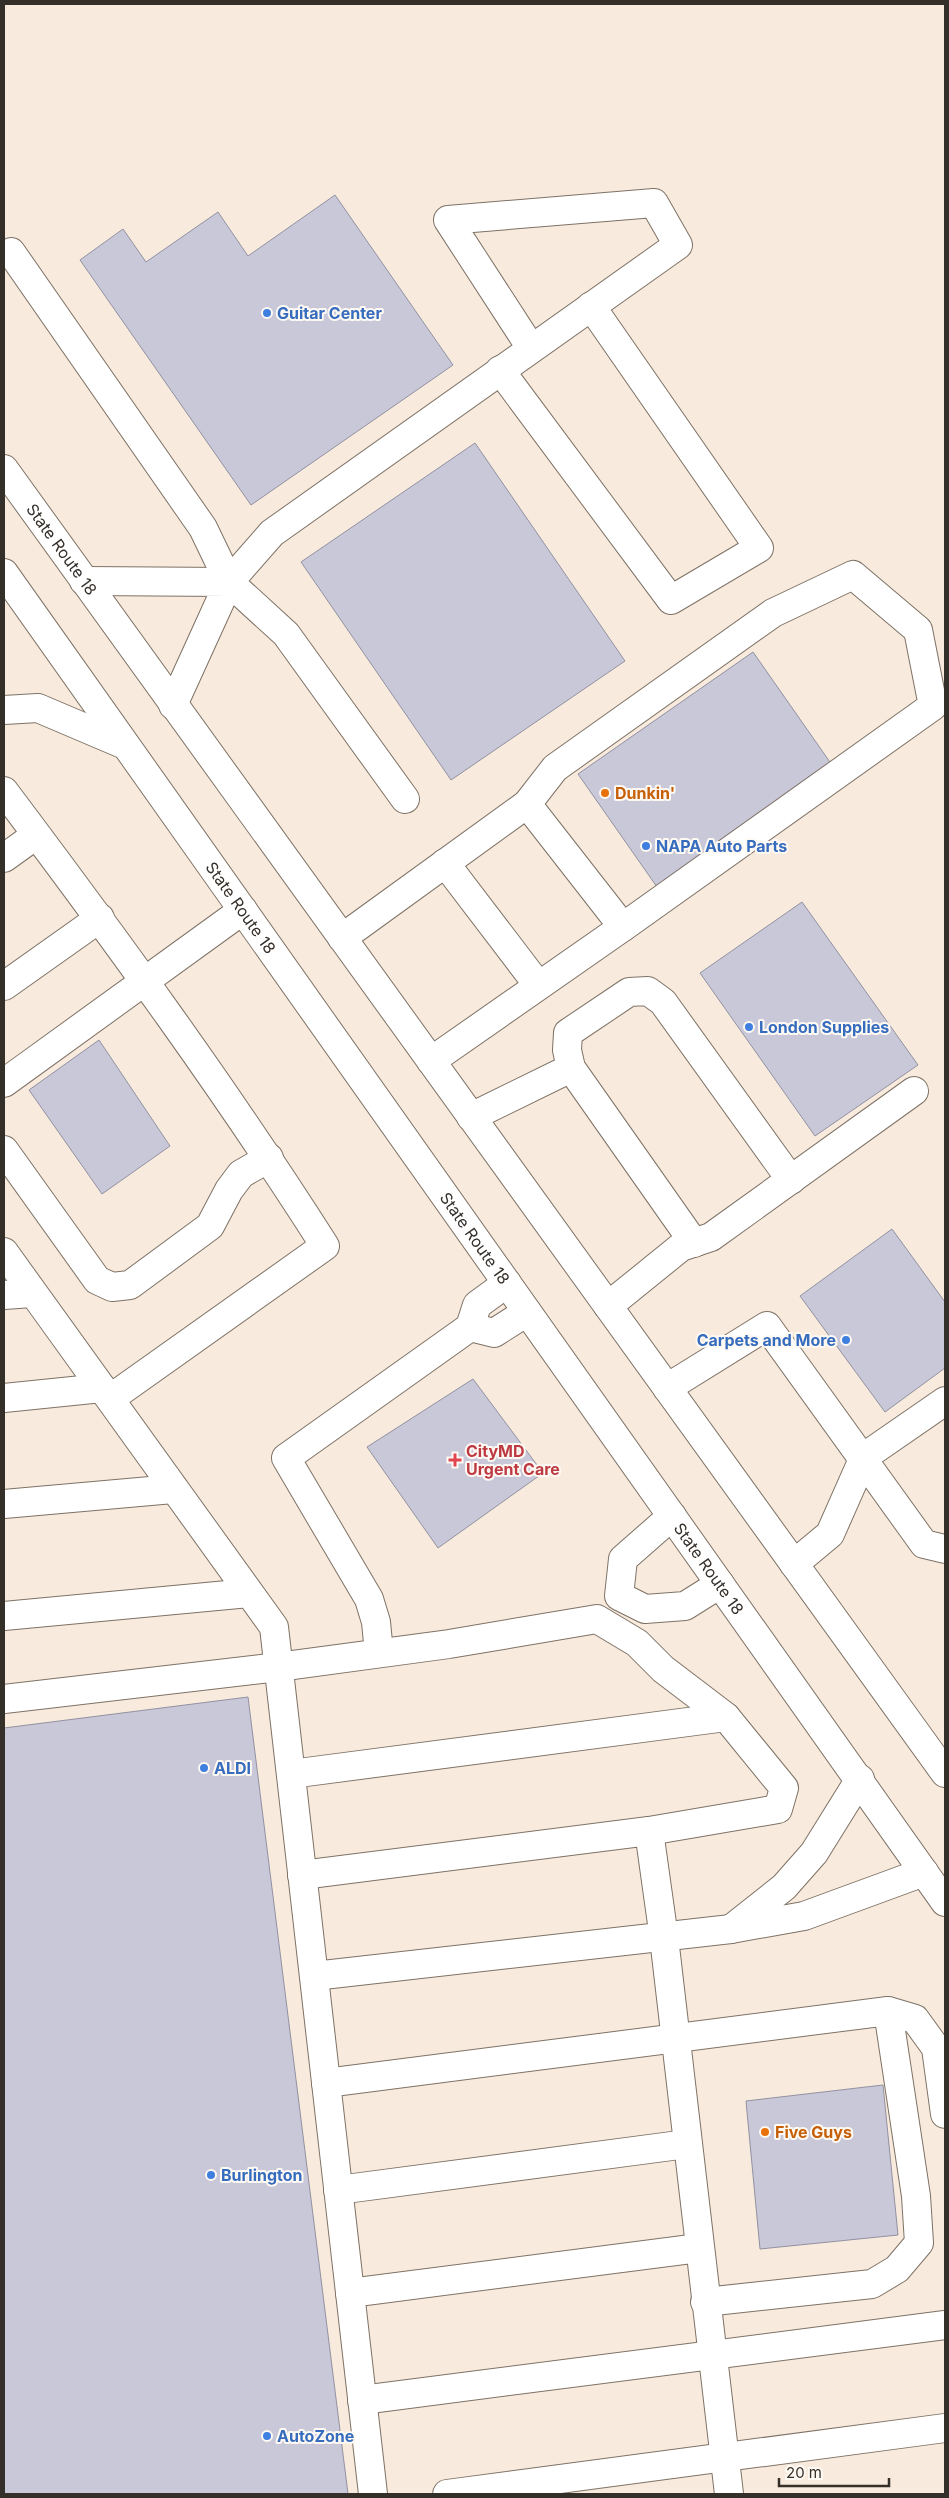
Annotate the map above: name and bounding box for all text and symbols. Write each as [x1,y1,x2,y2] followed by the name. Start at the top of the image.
[277,303,382,323] place label: Guitar Center
[261,307,273,319] marker: Guitar Center
[22,500,102,599] street label: State Route 18
[615,783,675,803] place label: Dunkin'
[599,787,611,799] marker: Dunkin'
[656,836,787,856] place label: NAPA Auto Parts
[640,840,652,852] marker: NAPA Auto Parts
[202,858,280,957] street label: State Route 18
[759,1017,889,1037] place label: London Supplies
[743,1021,755,1033] marker: London Supplies
[436,1188,514,1288] street label: State Route 18
[697,1330,836,1350] place label: Carpets and More
[840,1334,852,1346] marker: Carpets and More
[466,1441,560,1479] place label: CityMD Urgent Care
[448,1453,462,1467] marker: CityMD Urgent Care
[670,1519,748,1619] street label: State Route 18
[214,1758,251,1778] place label: ALDI
[198,1762,210,1774] marker: ALDI
[775,2122,852,2142] place label: Five Guys
[759,2126,771,2138] marker: Five Guys
[221,2165,303,2185] place label: Burlington
[205,2169,217,2181] marker: Burlington
[277,2426,354,2446] place label: AutoZone
[261,2430,273,2442] marker: AutoZone
[779,2456,889,2488] scale bar
[786,2463,822,2482] text: 20 m

